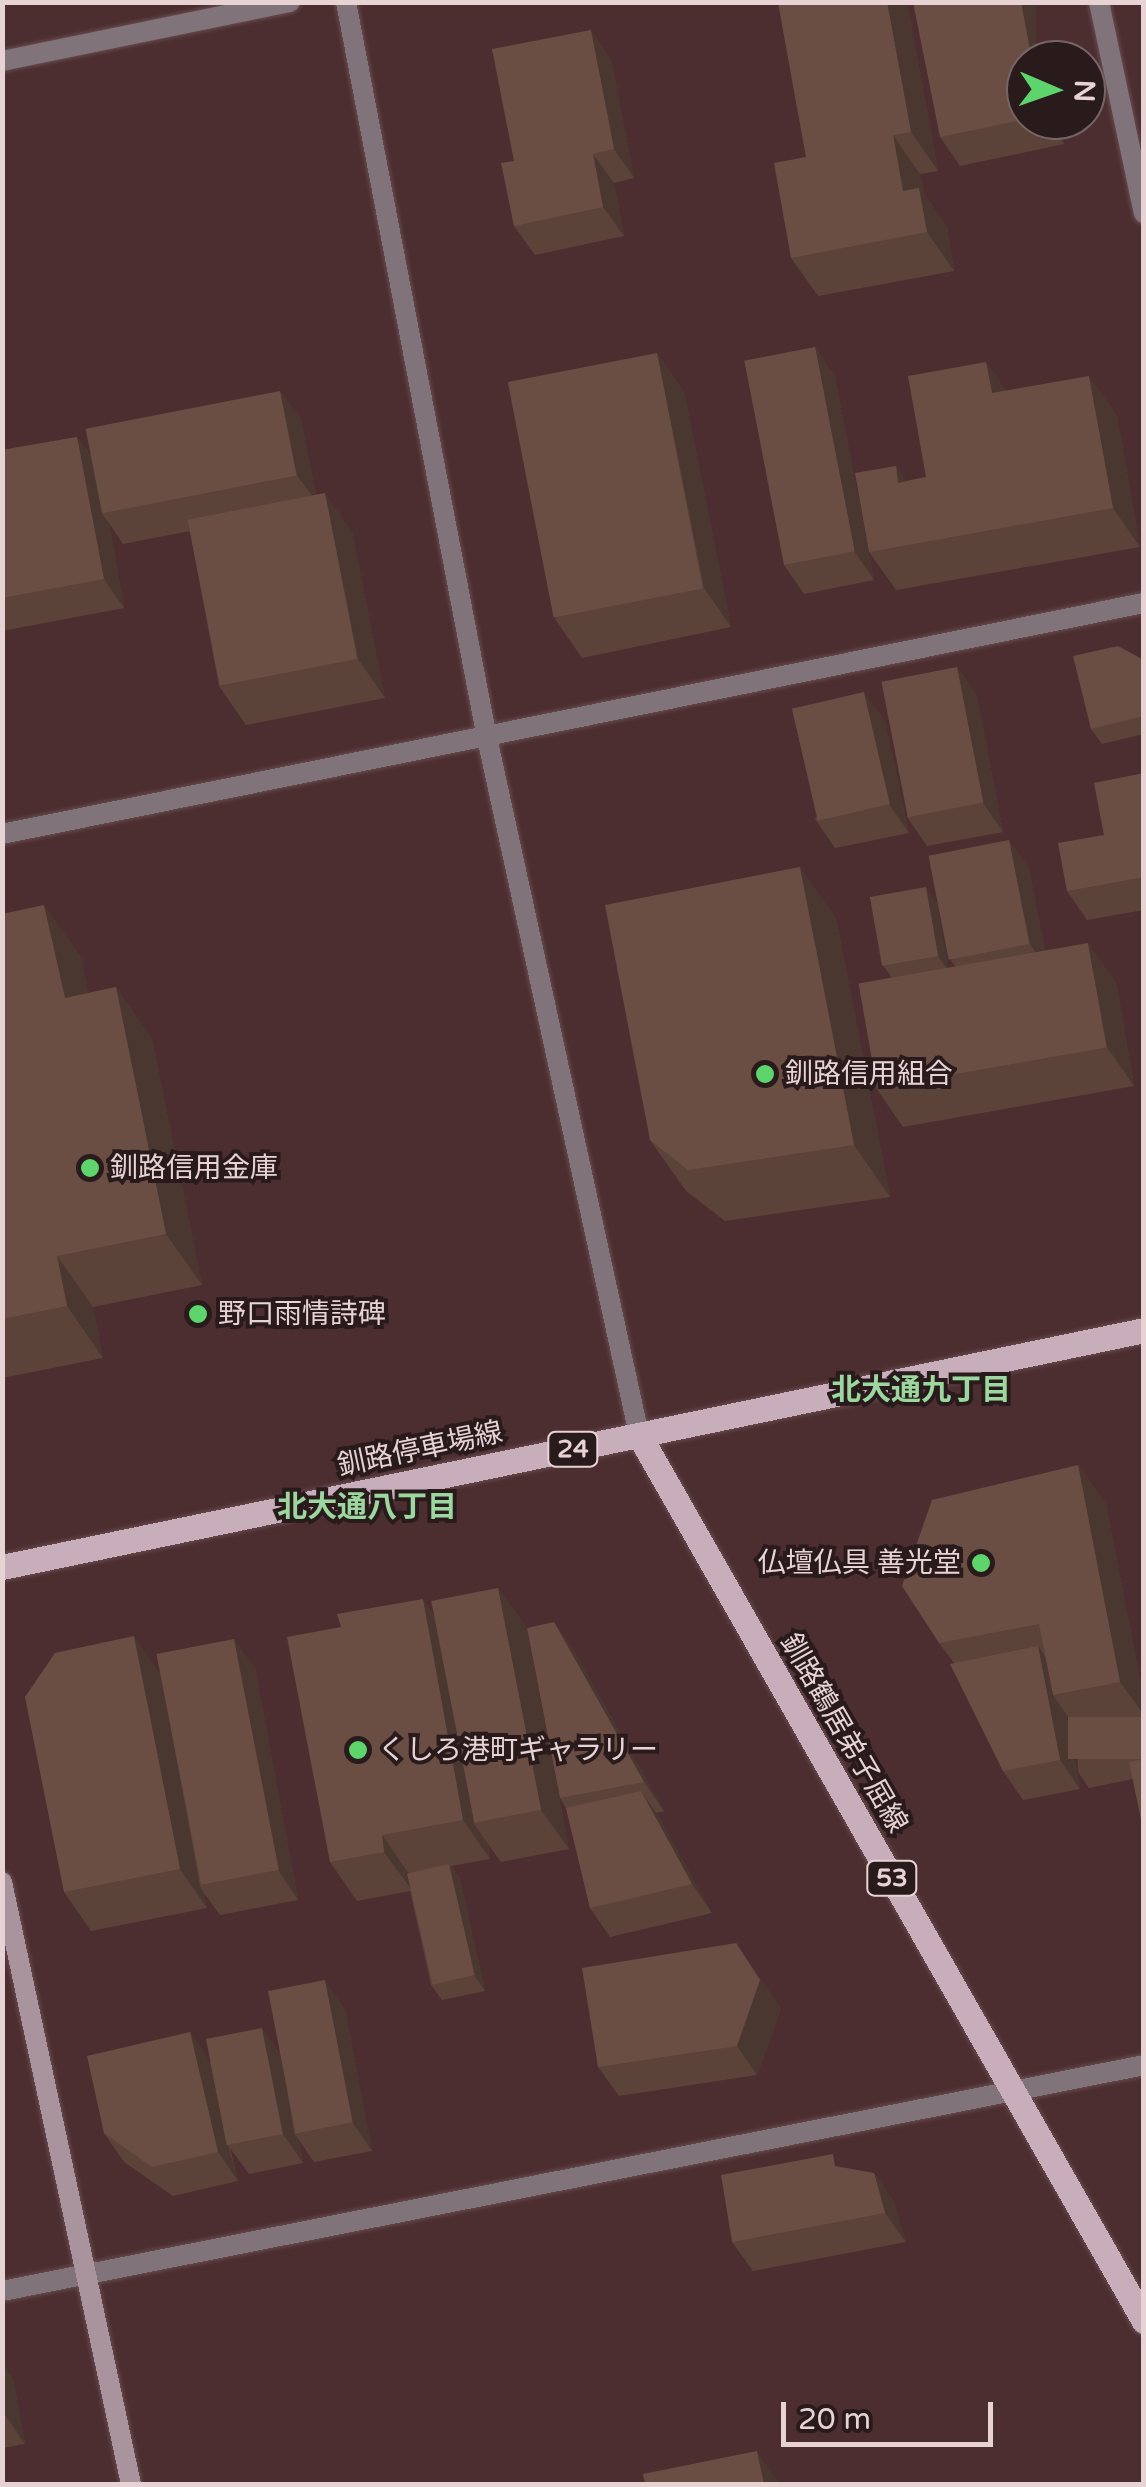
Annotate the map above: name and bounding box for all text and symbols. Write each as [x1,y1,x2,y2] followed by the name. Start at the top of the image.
[1006,40,1106,140] north arrow
[1067,79,1101,103] text: N
[785,1057,953,1091] place label: 釧路信用組合
[754,1063,776,1085] marker: 釧路信用組合
[110,1151,278,1185] place label: 釧路信用金庫
[79,1157,101,1179] marker: 釧路信用金庫
[218,1297,386,1331] place label: 野口雨情詩碑
[187,1303,209,1325] marker: 野口雨情詩碑
[831,1373,1011,1409] district label: 北大通九丁目
[334,1415,506,1483] street label: 釧路停車場線
[546,1429,600,1469] road number: 24
[277,1490,457,1526] district label: 北大通八丁目
[758,1546,961,1580] place label: 仏壇仏具 善光堂
[970,1552,992,1574] marker: 仏壇仏具 善光堂
[773,1628,915,1838] street label: 釧路鶴居弟子屈線
[378,1733,658,1767] place label: くしろ港町ギャラリー
[347,1739,369,1761] marker: くしろ港町ギャラリー
[864,1858,920,1898] road number: 53
[786,2382,998,2444] scale bar
[798,2401,871,2438] text: 20 m

